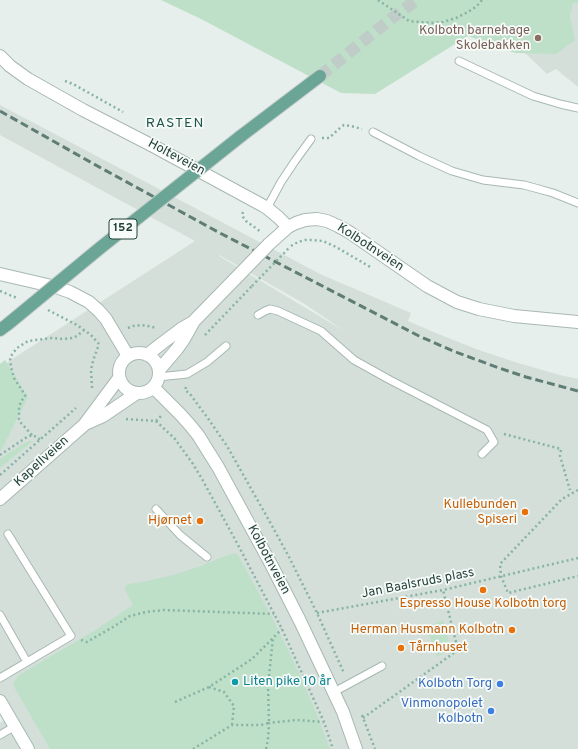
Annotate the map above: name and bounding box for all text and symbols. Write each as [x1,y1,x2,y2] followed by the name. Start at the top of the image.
[419,23,530,54] place label: Kolbotn barnehage Skolebakken
[533,33,543,43] marker: Kolbotn barnehage Skolebakken
[146,116,204,132] district label: RASTEN
[145,136,207,180] street label: Holteveien
[109,219,137,239] road number: 152
[334,221,406,275] street label: Kolbotnveien
[11,433,73,491] street label: Kapellveien
[443,497,517,528] place label: Kullebunden Spiseri
[520,507,530,517] marker: Kullebunden Spiseri
[148,513,192,529] place label: Hjørnet
[195,516,205,526] marker: Hjørnet
[243,523,293,597] street label: Kolbotnveien
[360,565,476,603] street label: Jan Baalsruds plass
[478,585,488,595] marker: Espresso House Kolbotn torg
[400,596,566,612] place label: Espresso House Kolbotn torg
[351,622,504,638] place label: Herman Husmann Kolbotn
[507,625,517,635] marker: Herman Husmann Kolbotn
[409,640,467,656] place label: Tårnhuset
[396,643,406,653] marker: Tårnhuset
[243,674,331,690] place label: Liten pike 10 år
[418,676,492,692] place label: Kolbotn Torg
[230,677,240,687] marker: Liten pike 10 år
[495,679,505,689] marker: Kolbotn Torg
[401,696,483,727] place label: Vinmonopolet Kolbotn
[486,706,496,716] marker: Vinmonopolet Kolbotn

